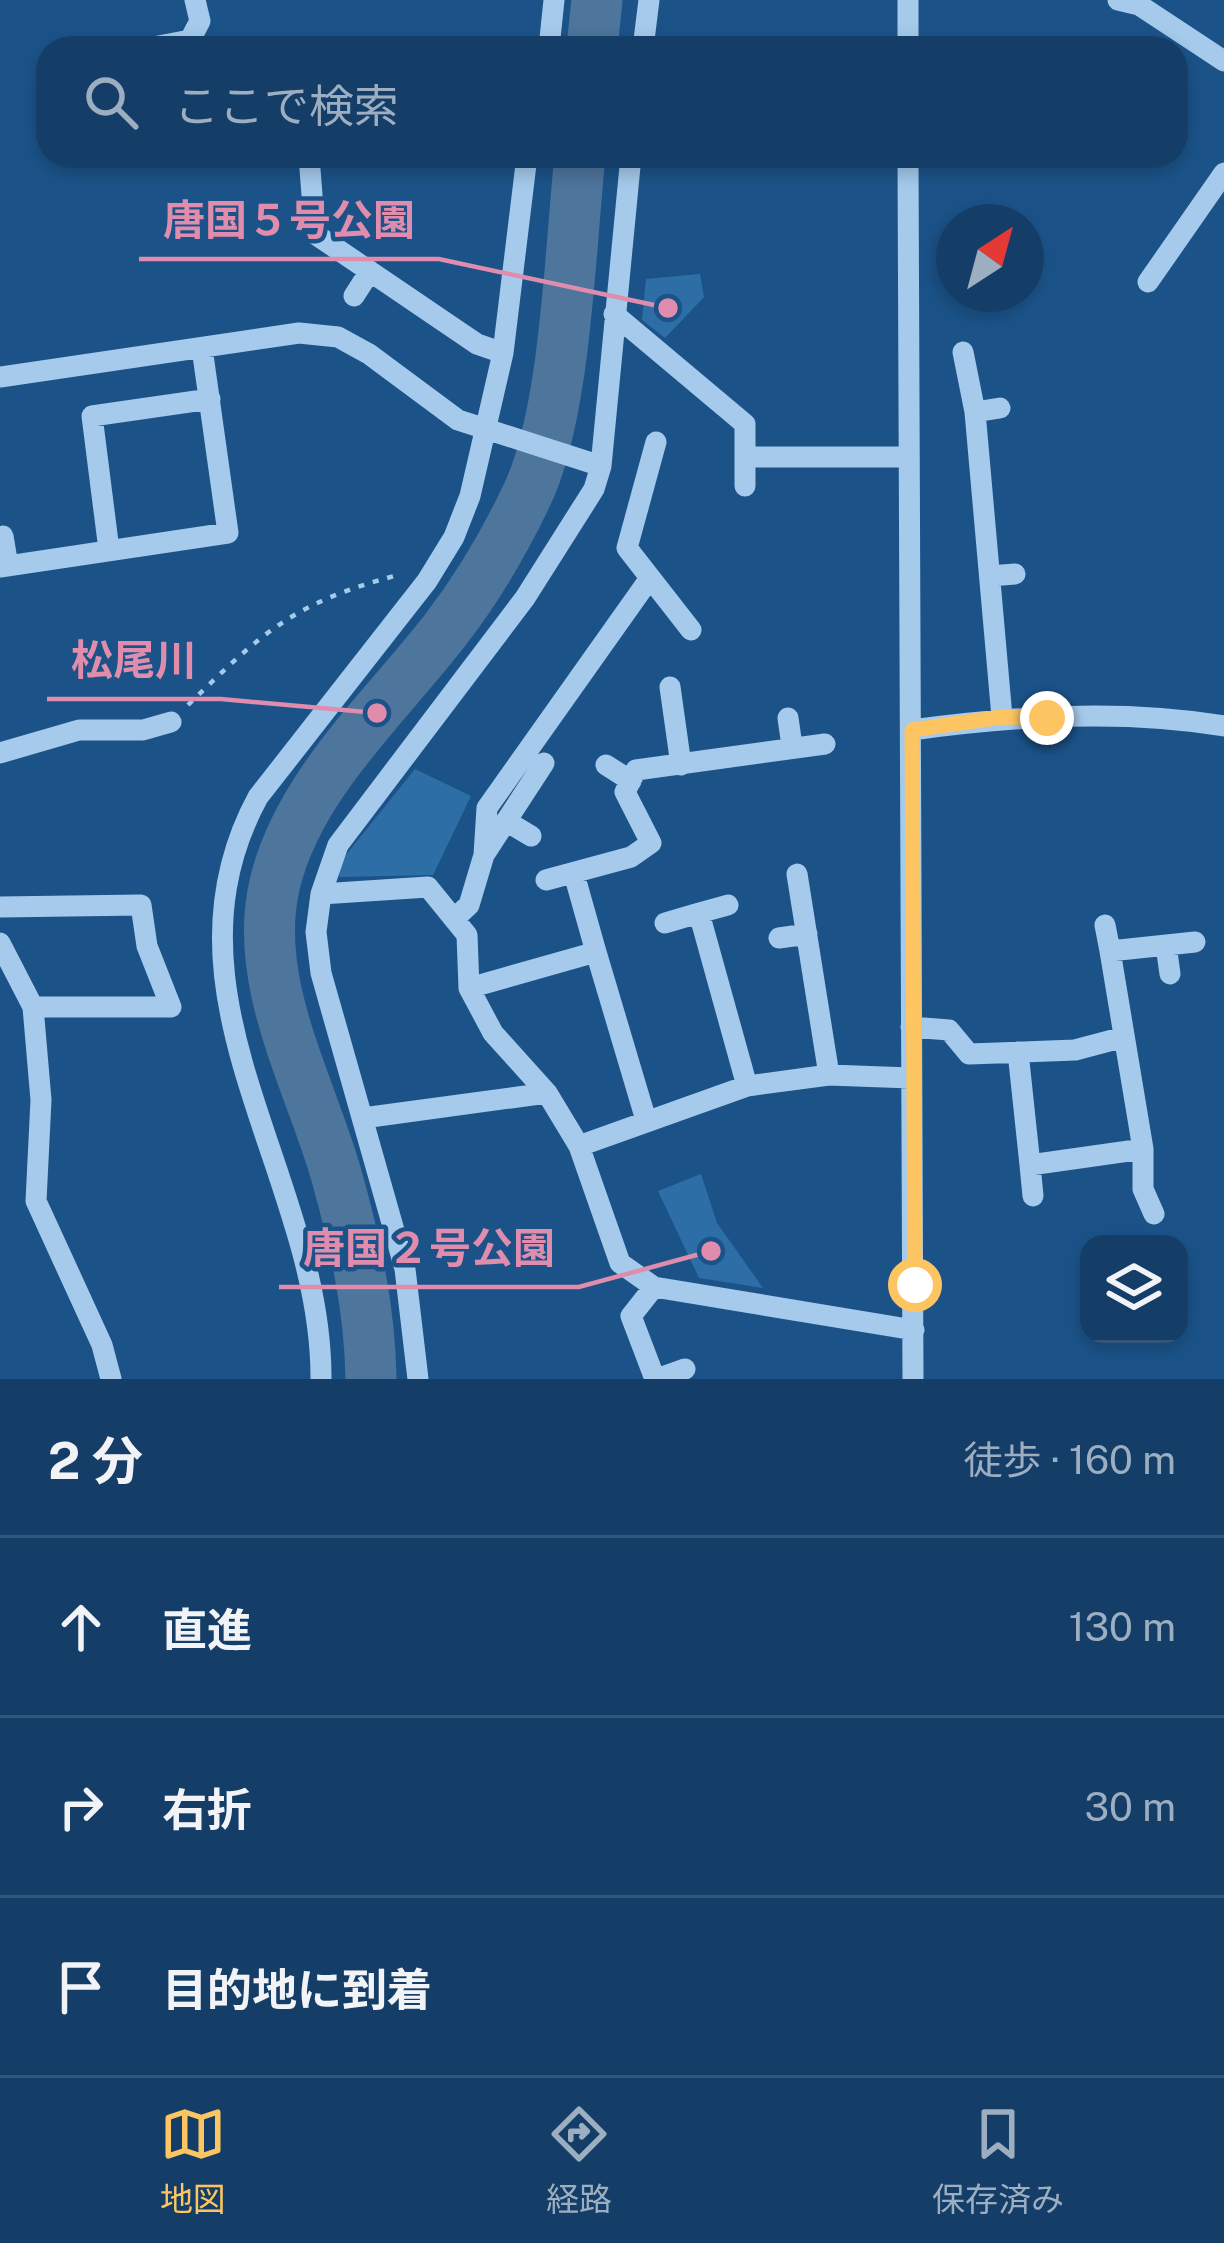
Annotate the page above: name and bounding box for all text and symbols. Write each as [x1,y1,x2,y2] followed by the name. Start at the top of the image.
[36,36,1188,168] search box
[78,69,144,135] icon: search
[174,79,399,132] text: ここで検索
[139,181,439,259] callout: 唐国５号公園
[163,195,415,244] text: 唐国５号公園
[936,204,1044,312] north arrow
[47,621,221,699] callout: 松尾川
[71,635,197,684] text: 松尾川
[1020,691,1074,745] route end
[279,1209,579,1287] callout: 唐国２号公園
[303,1223,555,1272] text: 唐国２号公園
[1080,1235,1188,1343] map controls
[1080,1235,1188,1343] button: layers
[888,1258,942,1312] route start
[48,1431,143,1490] text: 2 分
[963,1437,1176,1483] text: 徒歩 · 160 m
[48,1594,114,1660] icon: ahead
[162,1603,252,1656] text: 直進
[1069,1604,1176,1650] text: 130 m
[48,1774,114,1840] icon: right
[162,1783,252,1836] text: 右折
[1085,1784,1176,1830] text: 30 m
[48,1954,114,2020] icon: arrive
[162,1963,432,2016] text: 目的地に到着
[160,2101,226,2221] tab: 地図
[546,2101,612,2221] tab: 経路
[932,2101,1064,2221] tab: 保存済み

